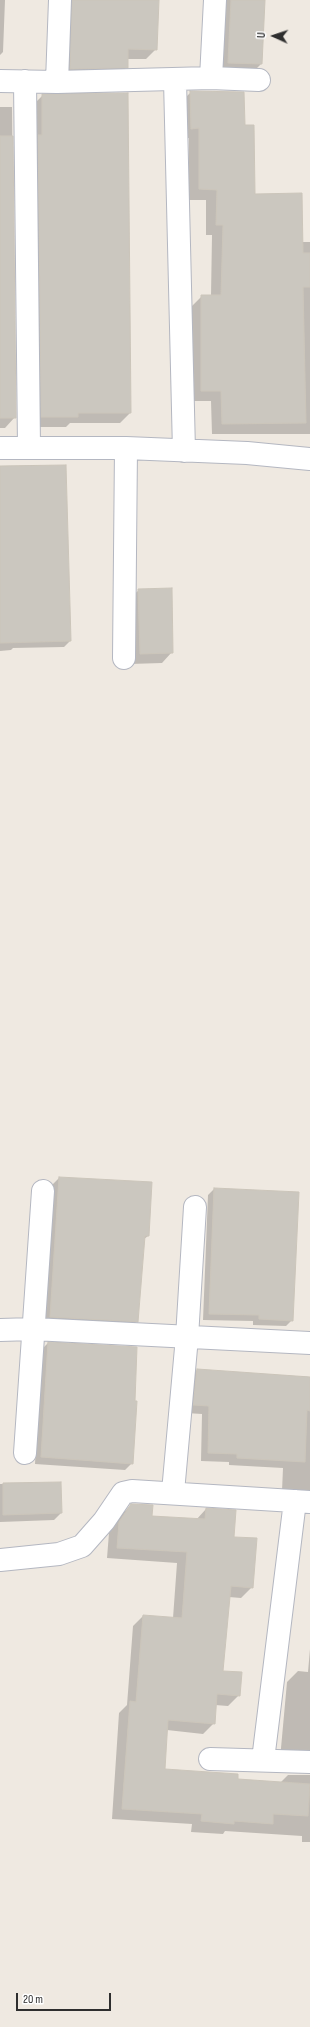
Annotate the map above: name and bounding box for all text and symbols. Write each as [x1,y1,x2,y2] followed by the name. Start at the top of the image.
[254,16,294,56] north arrow
[255,32,268,39] text: U
[18,1985,113,2011] scale bar
[23,1992,43,2007] text: 20 m

